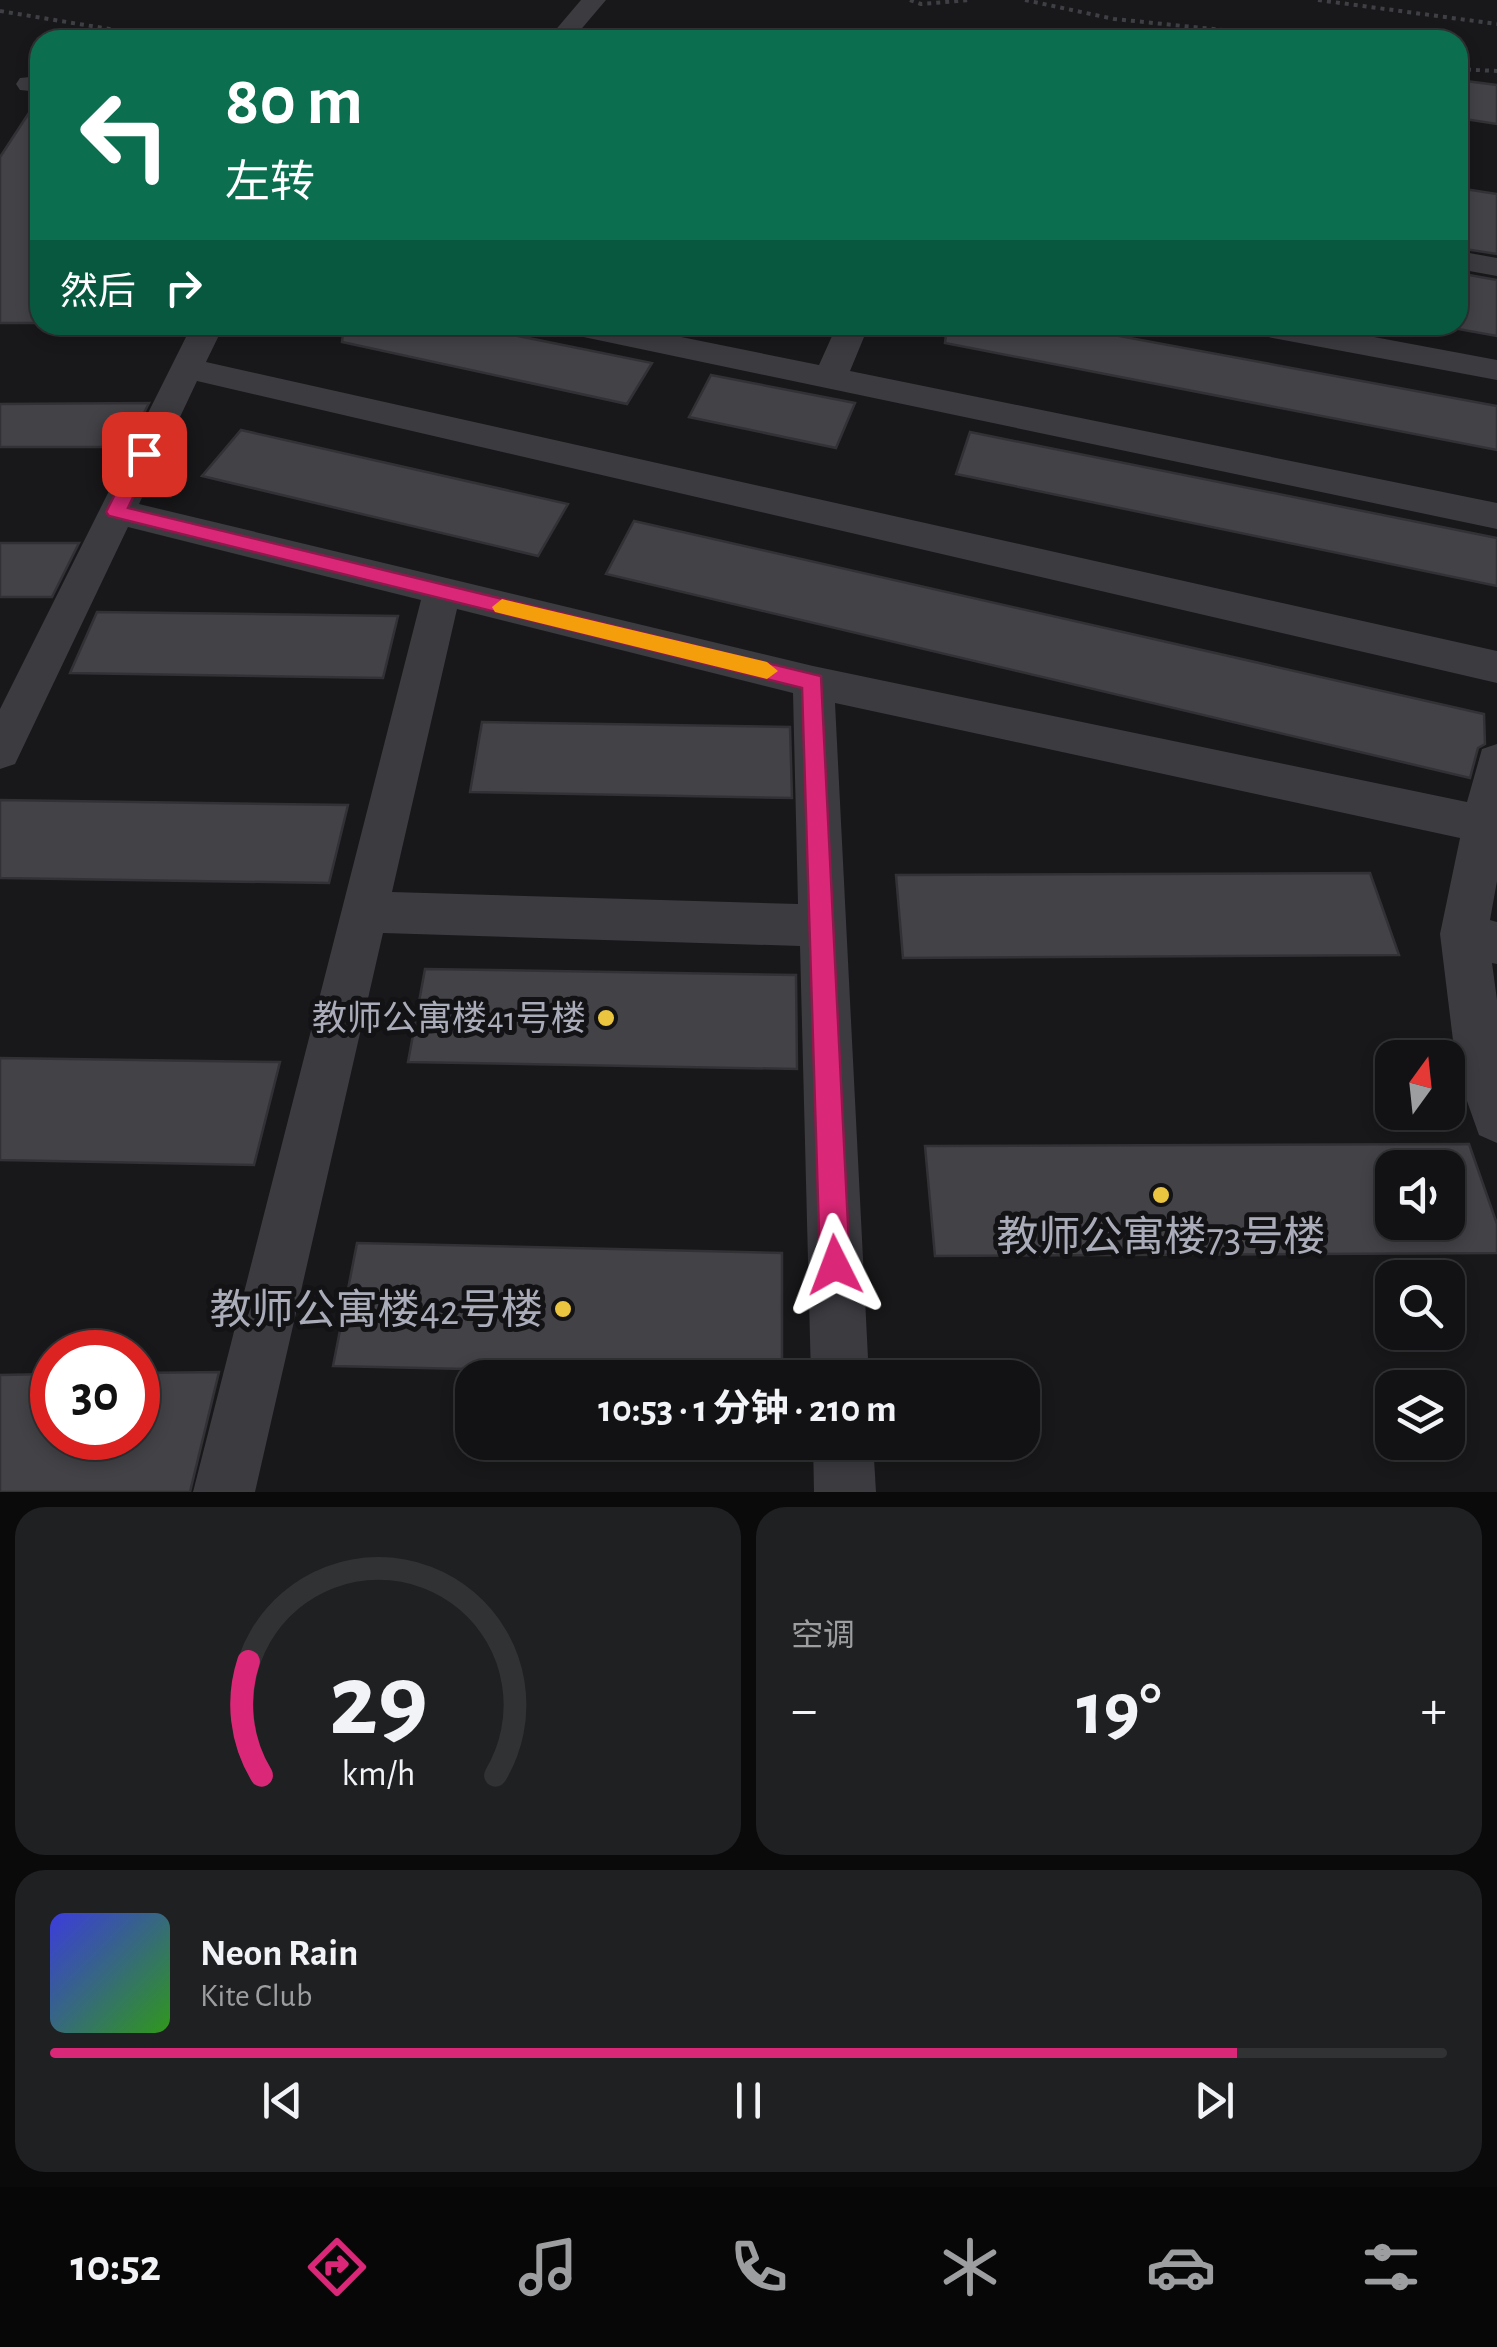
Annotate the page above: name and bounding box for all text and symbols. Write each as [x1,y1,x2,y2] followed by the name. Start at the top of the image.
[225,67,363,137] text: 80 m
[60,70,190,200] icon: left
[225,161,315,206] text: 左转
[156,260,211,315] icon: right
[60,274,136,312] text: 然后
[102,412,187,497] pin
[117,427,172,482] icon: arrive
[312,1000,586,1037] place label: 教师公寓楼41号楼
[595,1007,617,1029] marker: 教师公寓楼41号楼
[1375,1040,1465,1130] north arrow
[1375,1040,1465,1460] map controls
[1375,1150,1465,1240] button: sound
[1150,1184,1172,1206] marker: 教师公寓楼73号楼
[783,1213,887,1317] position arrow
[997,1215,1325,1259] place label: 教师公寓楼73号楼
[1375,1260,1465,1350] button: search
[210,1288,543,1332] place label: 教师公寓楼42号楼
[552,1298,574,1320] marker: 教师公寓楼42号楼
[30,1330,160,1460] speed limit sign: 30
[1375,1370,1465,1460] button: layers
[598,1391,897,1429] text: 10:53 · 1 分钟 · 210 m
[791,1620,855,1652] text: 空调
[328,1650,428,1754] text: 29
[1076,1673,1162,1748] text: 19°
[791,1683,817,1738] text: −
[1421,1683,1447,1738] text: +
[341,1756,415,1792] text: km/h
[200,1935,358,1973] text: Neon Rain
[200,1980,312,2012] text: Kite Club
[255,2073,310,2128] icon: previous
[721,2073,776,2128] icon: pause
[1187,2073,1242,2128] icon: next
[302,2232,372,2302] icon: directions
[513,2232,583,2302] icon: music
[724,2232,794,2302] icon: phone
[935,2232,1005,2302] icon: climate
[1146,2232,1216,2302] icon: car
[1356,2232,1426,2302] icon: filters
[70,2244,161,2289] text: 10:52

